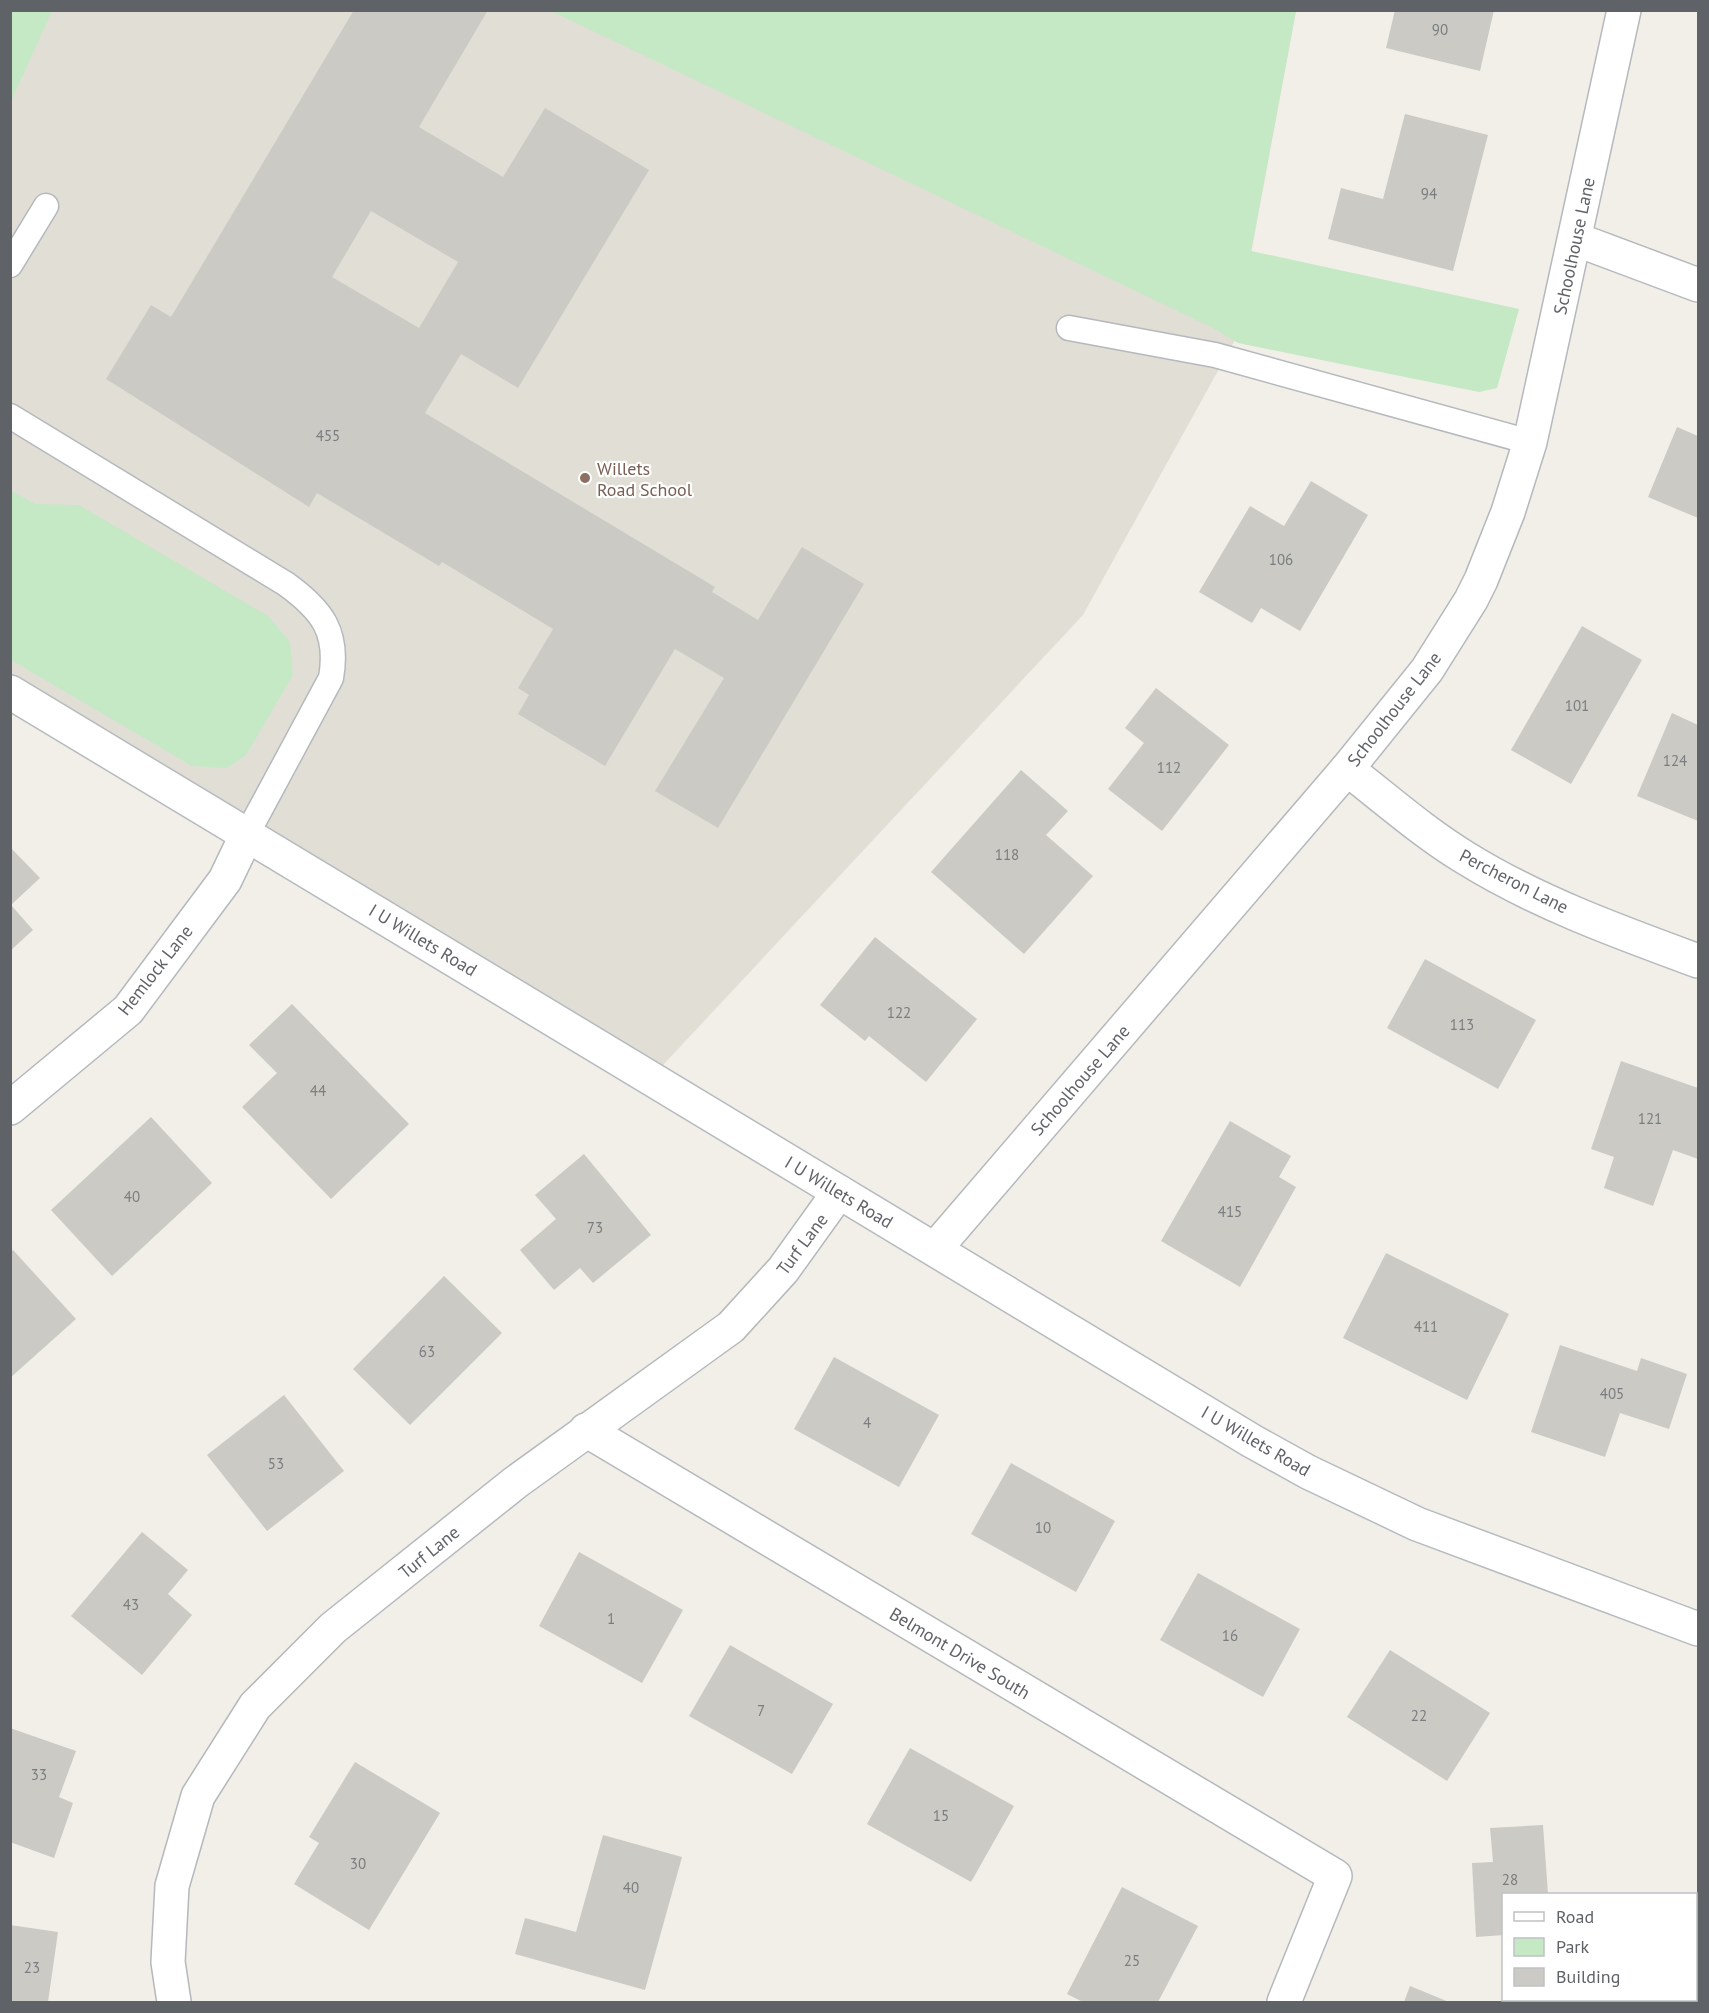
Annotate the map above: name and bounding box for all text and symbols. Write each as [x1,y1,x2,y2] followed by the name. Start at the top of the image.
[1432,20,1448,39] house number: 90
[1548,175,1600,317] street label: Schoolhouse Lane
[1421,184,1437,203] house number: 94
[316,426,340,445] house number: 455
[597,457,693,501] place label: Willets Road School
[578,471,592,485] marker: Willets Road School
[1269,550,1293,569] house number: 106
[1342,647,1446,771] street label: Schoolhouse Lane
[1565,696,1589,715] house number: 101
[1663,751,1687,770] house number: 124
[1157,758,1181,777] house number: 112
[1456,844,1572,918] street label: Percheron Lane
[995,845,1019,864] house number: 118
[365,899,481,981] street label: I U Willets Road
[112,920,198,1020] street label: Hemlock Lane
[887,1003,911,1022] house number: 122
[1450,1015,1474,1034] house number: 113
[1026,1020,1134,1140] street label: Schoolhouse Lane
[310,1081,326,1100] house number: 44
[1638,1109,1662,1128] house number: 121
[781,1151,897,1233] street label: I U Willets Road
[124,1187,140,1206] house number: 40
[1218,1202,1242,1221] house number: 415
[771,1209,833,1279] street label: Turf Lane
[587,1218,603,1237] house number: 73
[1414,1317,1438,1336] house number: 411
[419,1342,435,1361] house number: 63
[1600,1384,1624,1403] house number: 405
[1197,1400,1315,1482] street label: I U Willets Road
[863,1413,871,1432] house number: 4
[268,1454,284,1473] house number: 53
[1035,1518,1051,1537] house number: 10
[394,1521,464,1583] street label: Turf Lane
[123,1595,139,1614] house number: 43
[886,1602,1034,1704] street label: Belmont Drive South
[607,1609,615,1628] house number: 1
[1222,1626,1238,1645] house number: 16
[757,1701,765,1720] house number: 7
[1411,1706,1427,1725] house number: 22
[31,1765,47,1784] house number: 33
[933,1806,949,1825] house number: 15
[350,1854,366,1873] house number: 30
[1502,1870,1518,1889] house number: 28
[623,1878,639,1897] house number: 40
[1502,1893,1697,2001] legend
[1556,1905,1594,1928] text: Road
[1556,1935,1589,1958] text: Park
[1124,1951,1140,1970] house number: 25
[24,1958,40,1977] house number: 23
[1556,1965,1620,1988] text: Building

